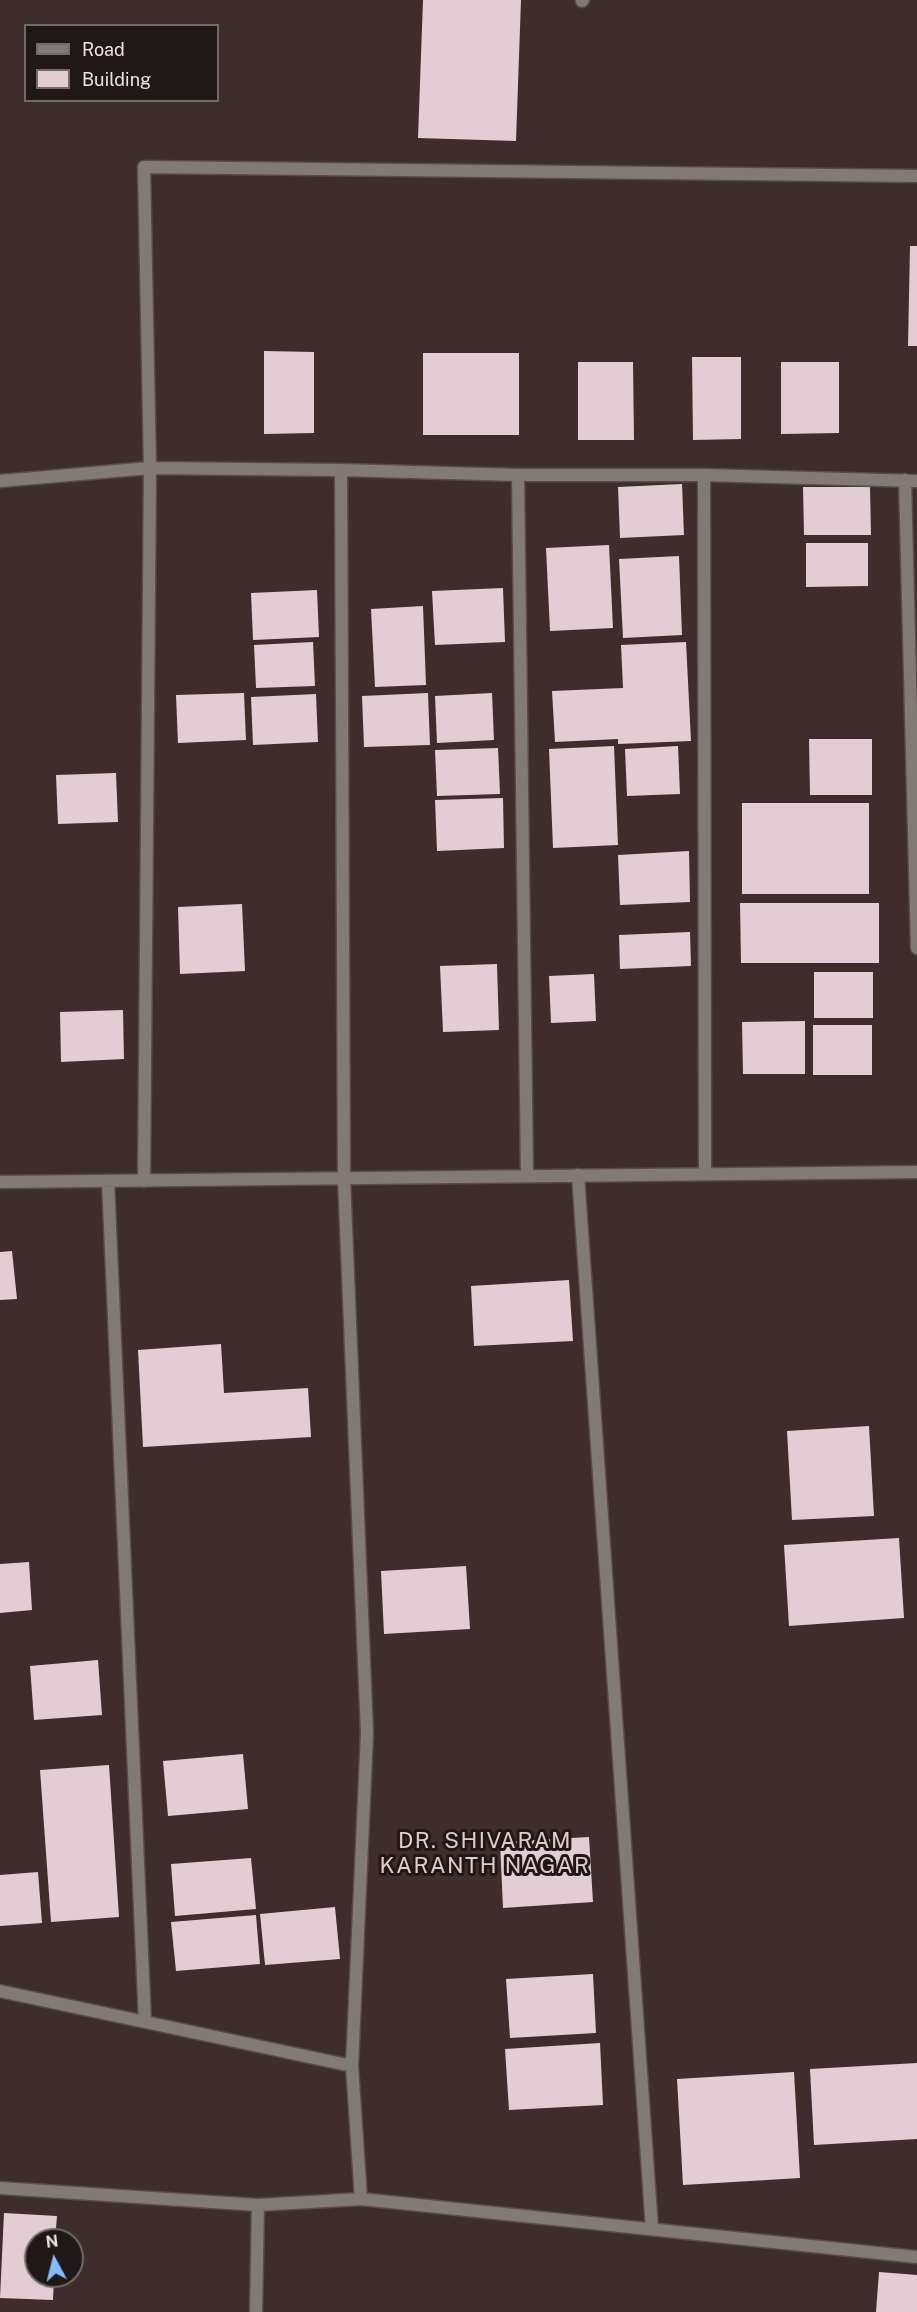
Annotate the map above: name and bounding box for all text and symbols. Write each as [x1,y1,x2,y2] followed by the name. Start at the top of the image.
[24,24,219,102] legend
[82,39,125,60] text: Road
[82,69,151,90] text: Building
[380,1828,590,1880] district label: DR. SHIVARAM KARANTH NAGAR
[24,2228,84,2288] north arrow
[45,2231,59,2252] text: N

